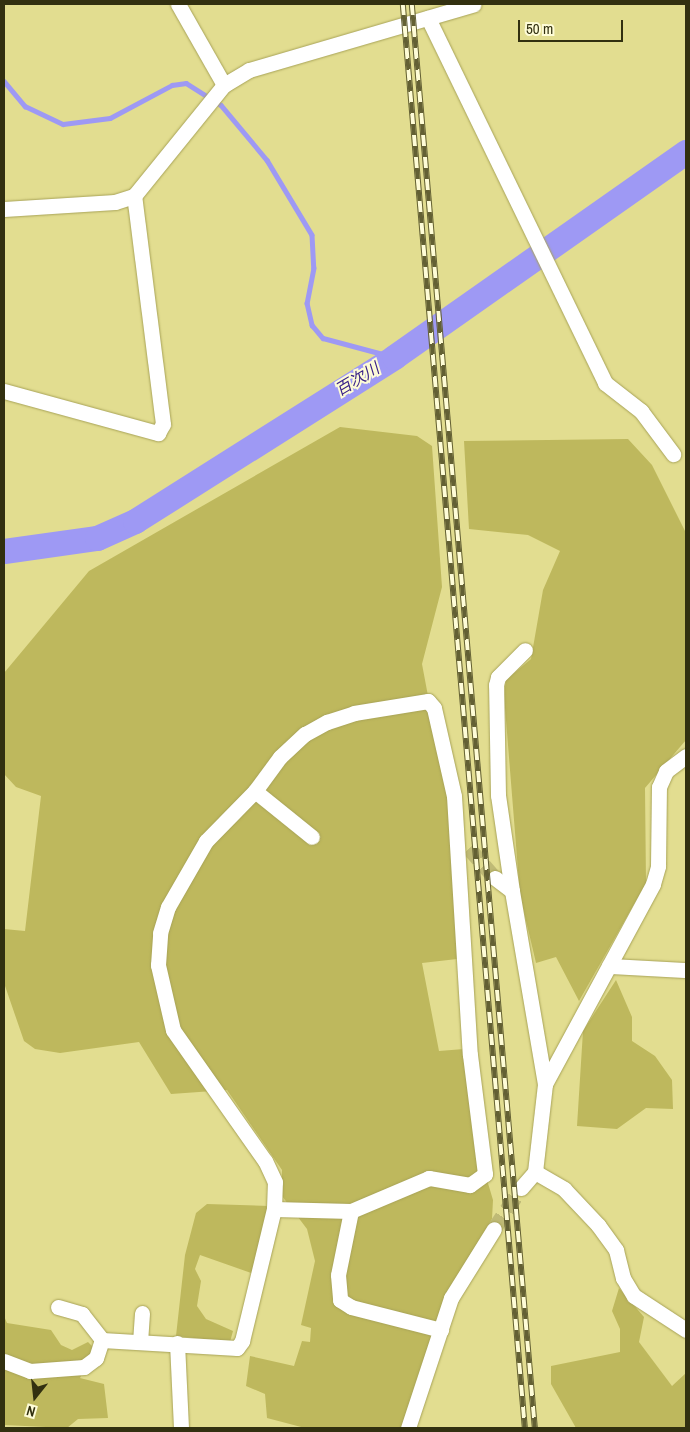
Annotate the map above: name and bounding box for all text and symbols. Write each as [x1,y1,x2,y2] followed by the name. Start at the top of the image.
[520,10,625,42] scale bar
[526,18,553,39] text: 50 m
[331,358,383,400] water label: 百次川
[10,1372,60,1422] north arrow
[24,1402,37,1421] text: N

